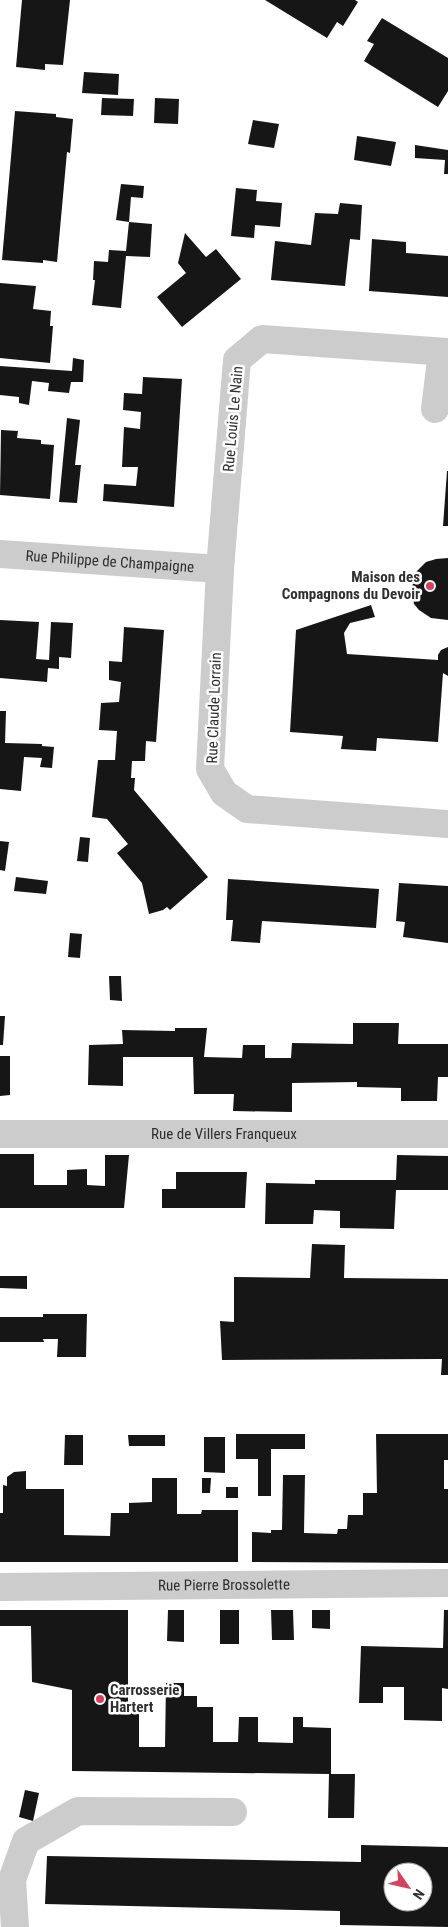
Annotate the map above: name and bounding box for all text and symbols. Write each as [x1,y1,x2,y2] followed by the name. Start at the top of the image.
[219,365,247,473] street label: Rue Louis Le Nain
[25,547,195,576] street label: Rue Philippe de Champaigne
[282,568,420,603] place label: Maison des Compagnons du Devoir
[424,580,436,592] marker: Maison des Compagnons du Devoir
[203,652,225,764] street label: Rue Claude Lorrain
[151,1125,297,1143] street label: Rue de Villers Franqueux
[158,1575,290,1595] street label: Rue Pierre Brossolette
[110,1681,179,1716] place label: Carrosserie Hartert
[94,1693,106,1705] marker: Carrosserie Hartert
[383,1862,433,1912] north arrow
[410,1886,428,1902] text: N

